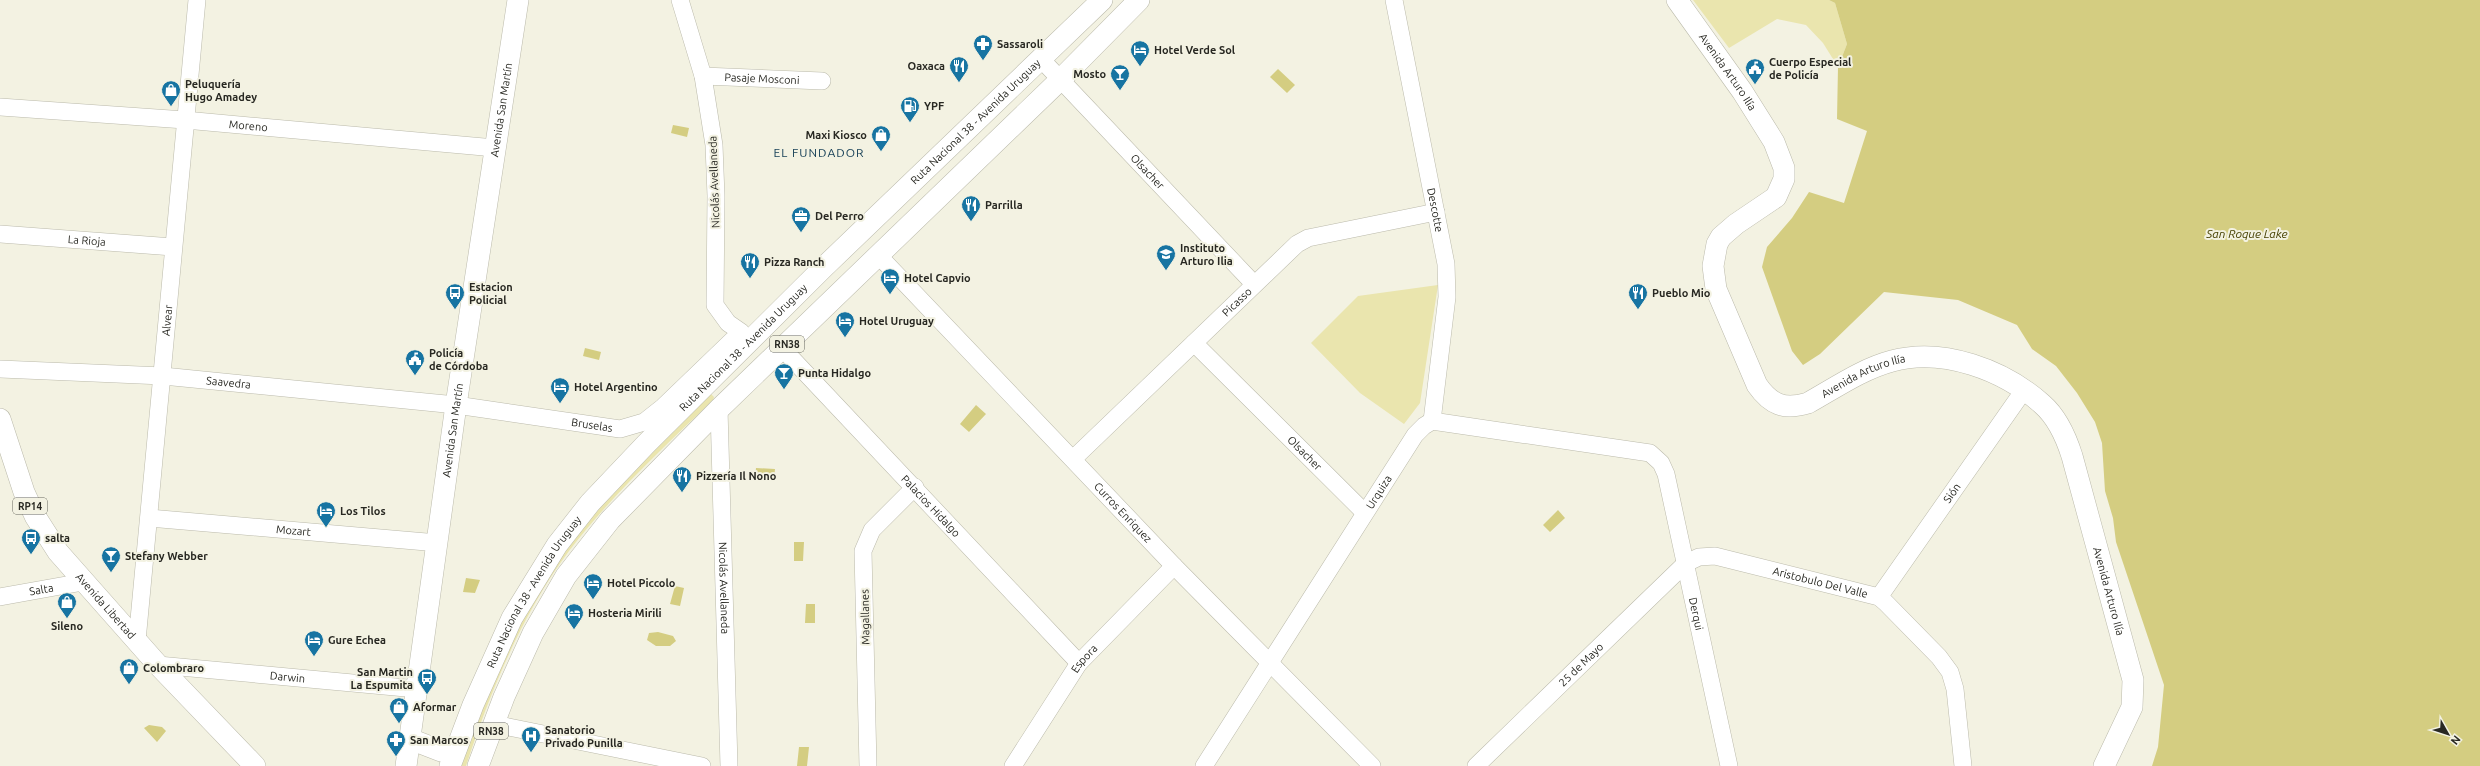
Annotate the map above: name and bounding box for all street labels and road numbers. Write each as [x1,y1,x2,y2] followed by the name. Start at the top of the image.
[1697,31,1759,113] street label: Avenida Arturo Ilía
[908,56,1043,187] street label: Ruta Nacional 38 - Avenida Uruguay
[488,62,514,158] street label: Avenida San Martín
[724,71,800,86] street label: Pasaje Mosconi
[228,118,268,133] street label: Moreno
[706,136,722,228] street label: Nicolás Avellaneda
[1128,152,1167,192] street label: Olsacher
[1425,187,1446,233] street label: Descotte
[67,233,106,248] street label: La Rioja
[677,281,810,413] street label: Ruta Nacional 38 - Avenida Uruguay
[1220,285,1254,319] street label: Picasso
[160,303,175,337] street label: Alvear
[770,336,804,352] road number: RN38
[1819,352,1906,400] street label: Avenida Arturo Ilía
[206,374,251,391] street label: Saavedra
[440,382,465,478] street label: Avenida San Martín
[570,416,614,434] street label: Bruselas
[1285,433,1325,473] street label: Olsacher
[899,473,963,539] street label: Palacios Hidalgo
[1363,473,1394,511] street label: Urquiza
[1092,480,1154,545] street label: Curros Enriquez
[1941,481,1963,505] street label: Sión
[13,498,47,514] road number: RP14
[484,513,584,670] street label: Ruta Nacional 38 - Avenida Uruguay
[275,523,312,538] street label: Mozart
[717,542,731,634] street label: Nicolás Avellaneda
[2091,546,2127,637] street label: Avenida Arturo Ilía
[1771,565,1869,600] street label: Aristobulo Del Valle
[74,571,138,641] street label: Avenida Libertad
[28,581,54,598] street label: Salta
[859,589,871,645] street label: Magallanes
[1687,596,1706,631] street label: Derqui
[1556,640,1606,689] street label: 25 de Mayo
[1068,642,1100,675] street label: Espora
[269,669,306,685] street label: Darwin
[474,723,508,739] road number: RN38

